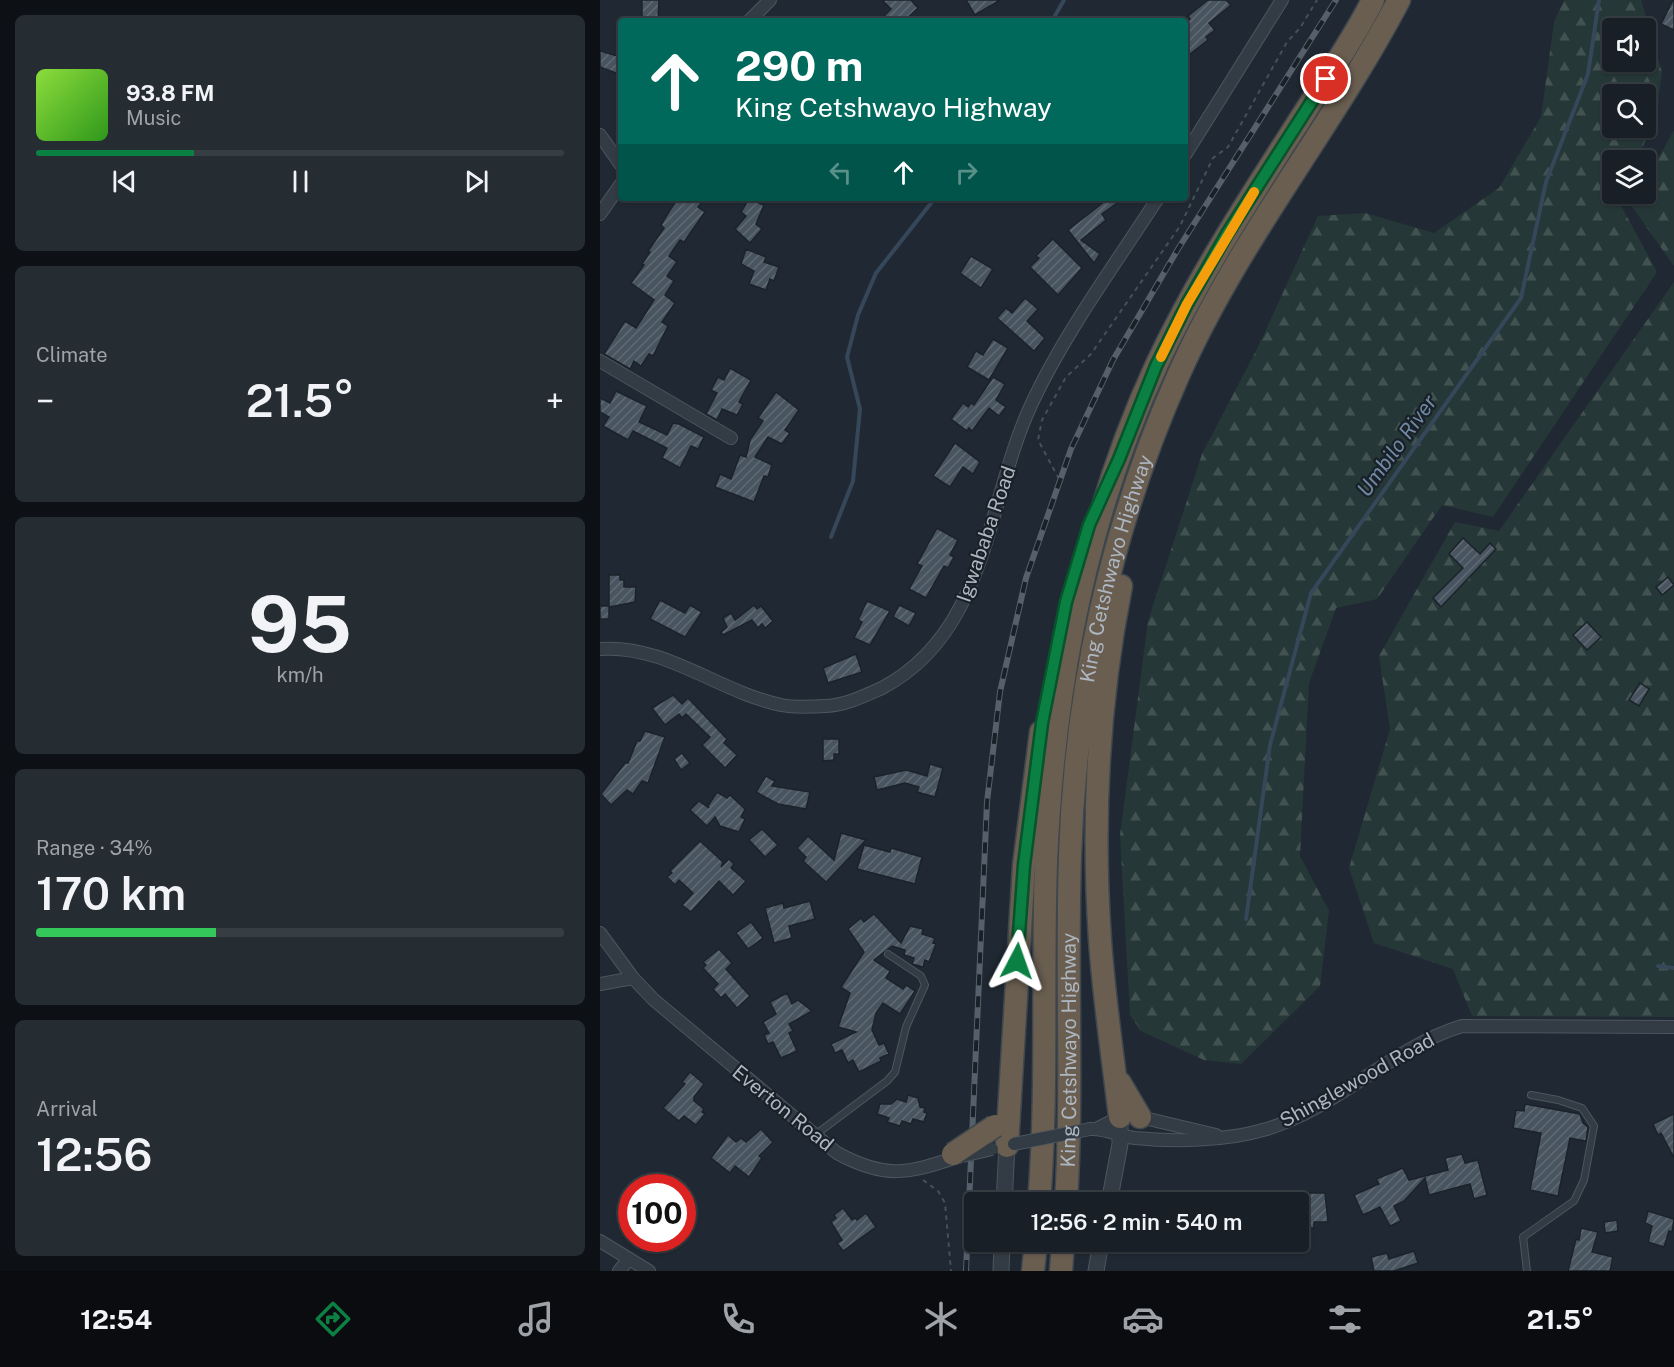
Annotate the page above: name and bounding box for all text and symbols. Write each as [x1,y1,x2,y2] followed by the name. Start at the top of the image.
[1602,18,1656,204] map controls
[1602,18,1656,72] button: sound
[735,41,863,90] text: 290 m
[636,42,714,120] icon: ahead
[1300,53,1351,104] pin
[1309,62,1342,95] icon: arrive
[126,80,214,106] text: 93.8 FM
[1602,84,1656,138] button: search
[735,91,1052,123] text: King Cetshwayo Highway
[126,106,181,130] text: Music
[1602,150,1656,204] button: layers
[824,156,857,189] icon: left
[887,156,920,189] icon: ahead
[950,156,983,189] icon: right
[108,165,141,198] icon: previous
[284,165,317,198] icon: pause
[460,165,493,198] icon: next
[36,343,108,367] text: Climate
[246,374,354,427] text: 21.5°
[36,382,54,420] text: −
[546,382,564,420] text: +
[1351,389,1442,501] water label: Umbilo River
[1075,451,1157,684] street label: King Cetshwayo Highway
[951,463,1021,605] street label: Igwababa Road
[248,578,352,670] text: 95
[276,663,324,687] text: km/h
[36,836,153,860] text: Range · 34%
[36,867,186,920] text: 170 km
[985,929,1049,993] position arrow
[1056,932,1081,1168] street label: King Cetshwayo Highway
[1276,1028,1438,1132] street label: Shinglewood Road
[727,1060,839,1156] street label: Everton Road
[36,1097,98,1121] text: Arrival
[36,1128,152,1181] text: 12:56
[618,1174,696,1252] speed limit sign: 100
[1031,1209,1242,1235] text: 12:56 · 2 min · 540 m
[312,1298,354,1340] icon: directions
[515,1298,557,1340] icon: music
[717,1298,759,1340] icon: phone
[920,1298,962,1340] icon: climate
[1122,1298,1164,1340] icon: car
[1324,1298,1366,1340] icon: filters
[80,1303,152,1335] text: 12:54
[1527,1303,1594,1335] text: 21.5°

